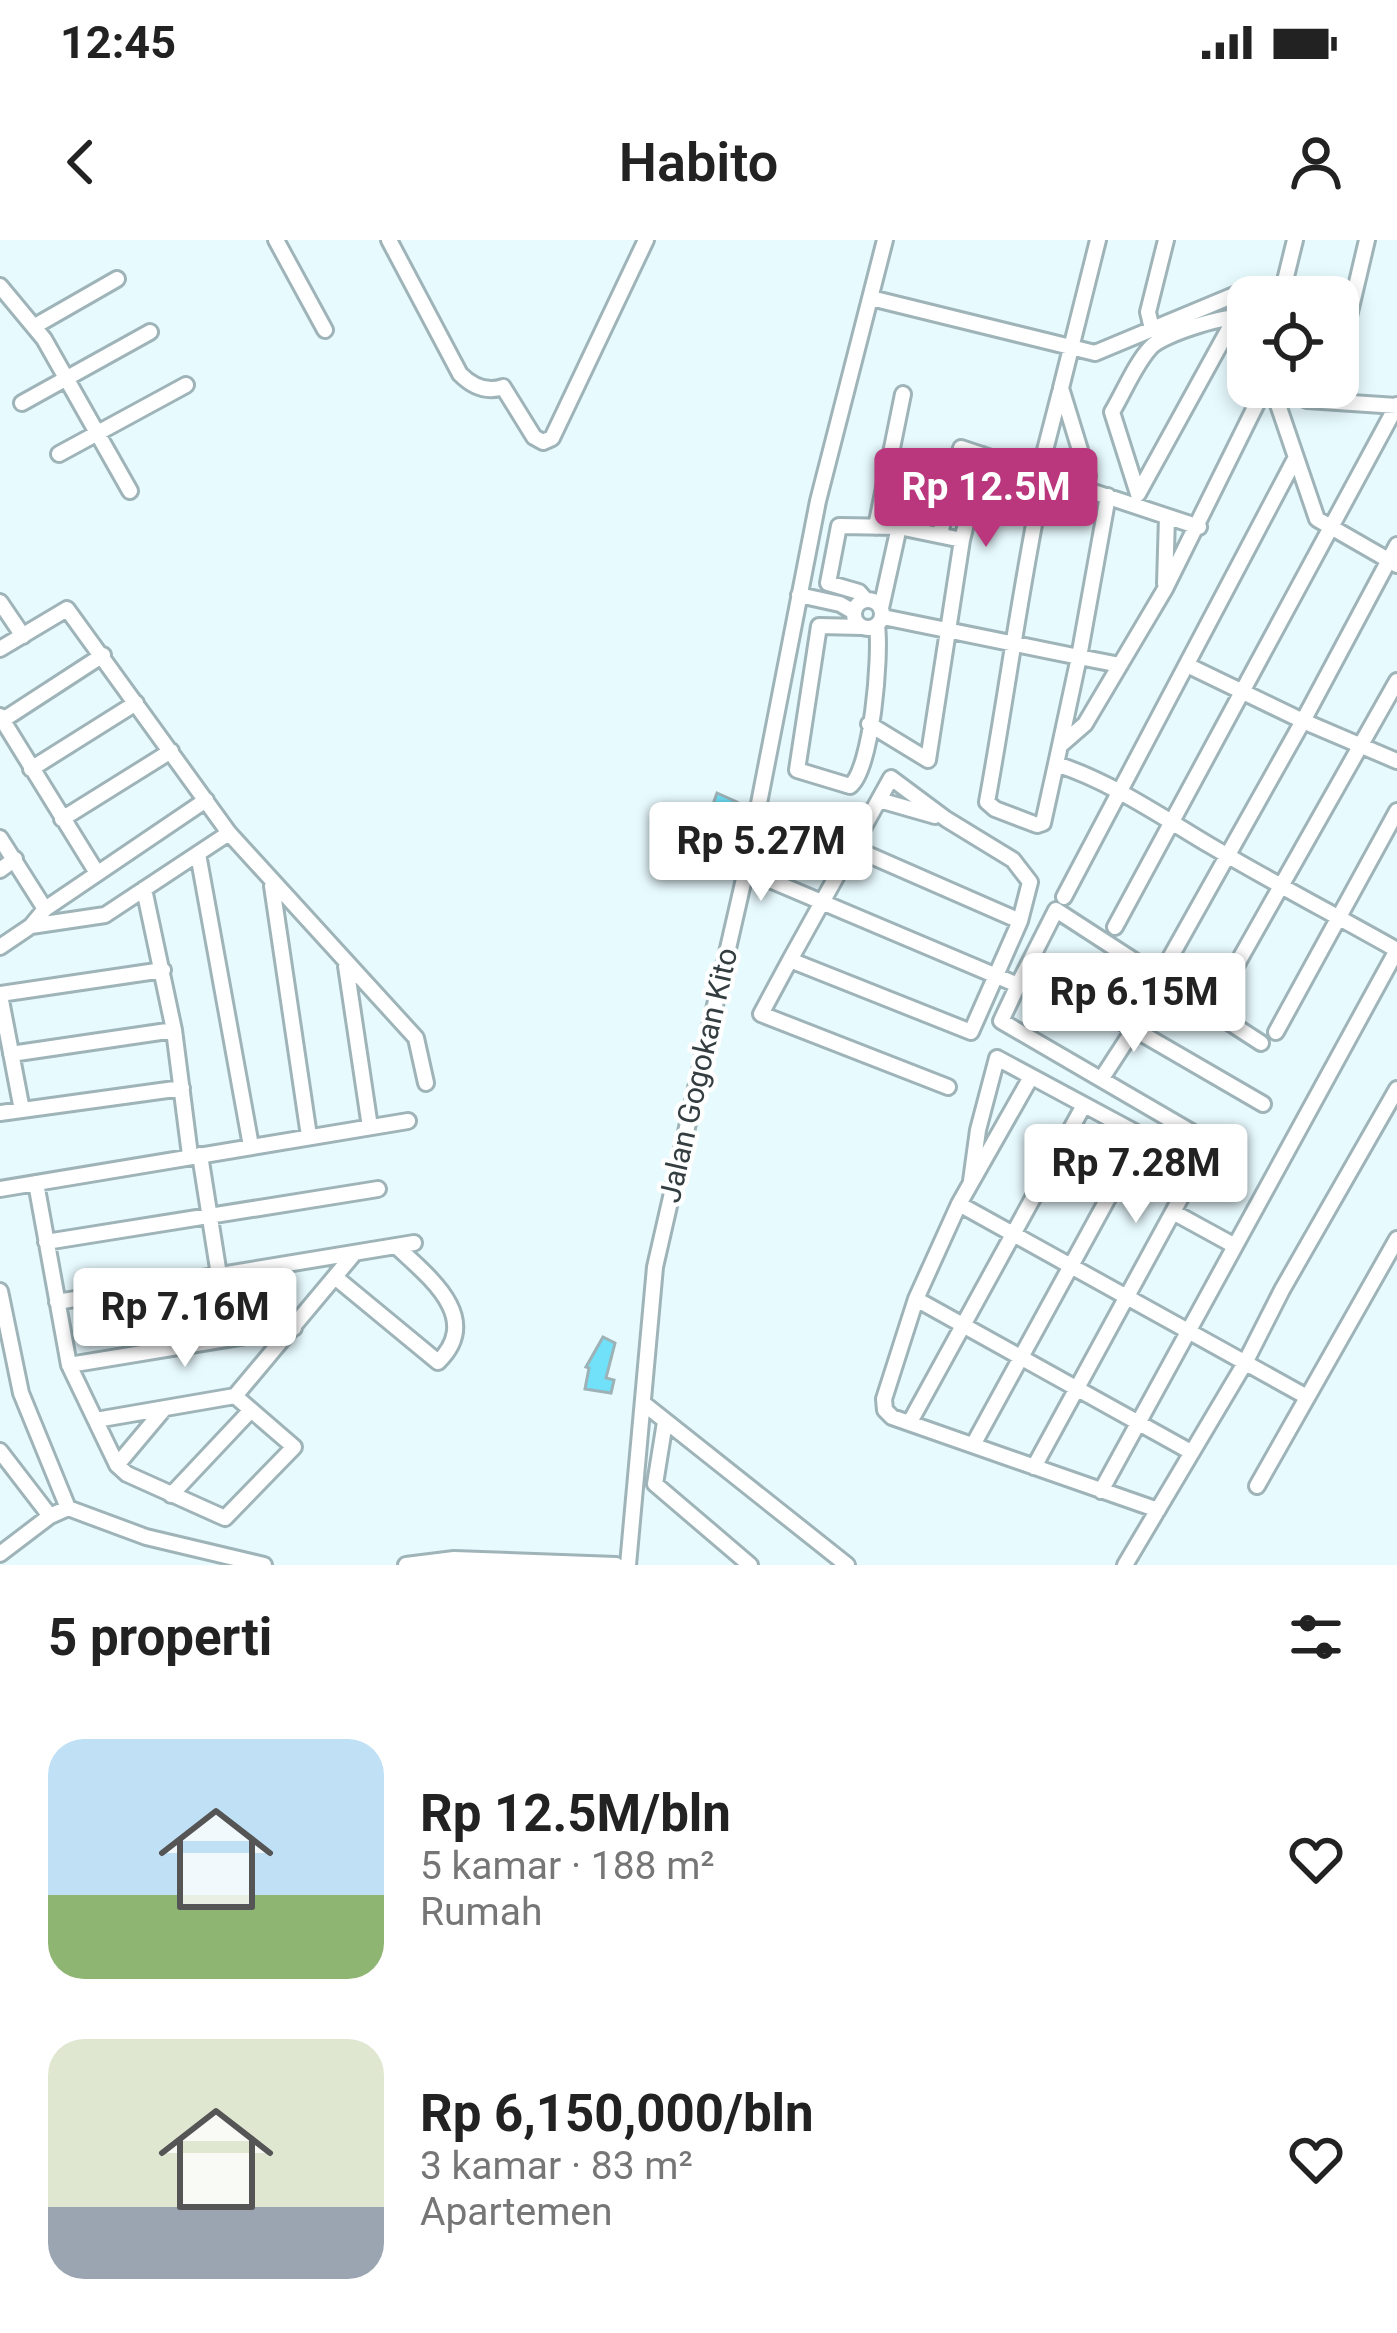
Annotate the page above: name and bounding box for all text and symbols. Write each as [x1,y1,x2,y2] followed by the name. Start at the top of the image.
[60,16,176,69] text: 12:45
[48,129,114,195] icon: back
[1283,129,1349,195] icon: person
[619,131,778,194] text: Habito
[1227,276,1359,408] map controls
[1227,276,1359,408] button: locate
[862,448,1110,550] pin: Rp 12.5M
[901,464,1071,510] text: Rp 12.5M
[637,802,885,904] pin: Rp 5.27M
[676,818,846,864] text: Rp 5.27M
[652,944,744,1206] street label: Jalan Gogokan Kito
[1010,953,1258,1055] pin: Rp 6.15M
[1049,969,1219,1015] text: Rp 6.15M
[1012,1124,1260,1226] pin: Rp 7.28M
[1051,1140,1221,1186] text: Rp 7.28M
[61,1268,309,1370] pin: Rp 7.16M
[100,1284,270,1330] text: Rp 7.16M
[1283,1604,1349,1670] icon: filters
[48,1608,272,1667] text: 5 properti
[420,1784,731,1843] text: Rp 12.5M/bln
[144,1787,288,1931] icon: home
[1283,1826,1349,1892] icon: heart
[420,1843,715,1889] text: 5 kamar · 188 m²
[420,1889,542,1935] text: Rumah
[420,2084,814,2143] text: Rp 6,150,000/bln
[144,2087,288,2231] icon: home
[1283,2126,1349,2192] icon: heart
[420,2143,693,2189] text: 3 kamar · 83 m²
[420,2189,613,2235] text: Apartemen

